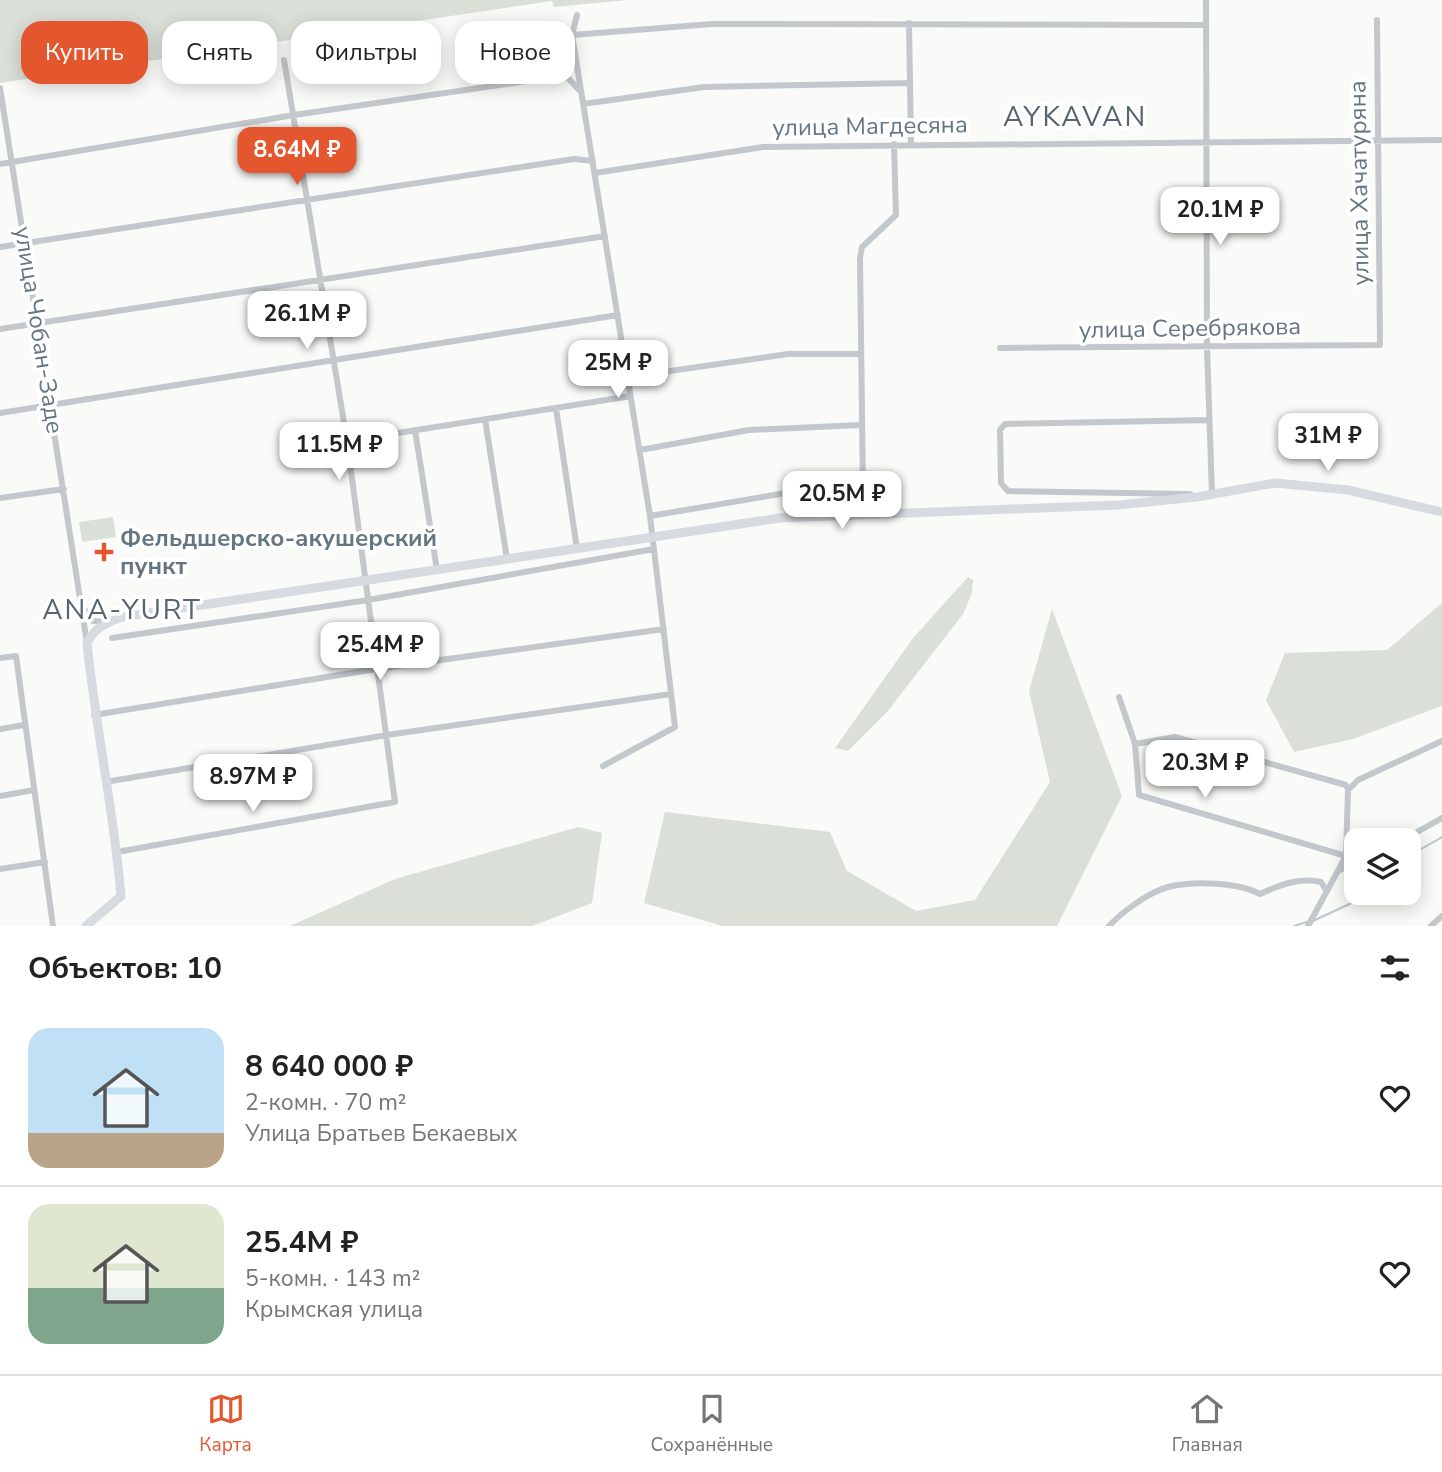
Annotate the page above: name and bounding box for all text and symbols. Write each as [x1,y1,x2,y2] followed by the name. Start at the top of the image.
[21,21,148,84] chip: Купить
[162,21,277,84] chip: Снять
[291,21,441,84] chip: Фильтры
[455,21,575,84] chip: Новое
[1341,80,1377,286] street label: улица Хачатуряна
[1003,98,1147,136] district label: AYKAVAN
[772,108,968,144] street label: улица Магдесяна
[232,128,362,187] pin: 8.64M ₽
[253,134,341,165] text: 8.64M ₽
[1155,188,1285,247] pin: 20.1M ₽
[1176,194,1264,225] text: 20.1M ₽
[7,224,71,436] street label: улица Чобан-Заде
[242,292,372,351] pin: 26.1M ₽
[263,298,351,329] text: 26.1M ₽
[1079,310,1301,346] street label: улица Серебрякова
[569,340,667,400] pin: 25M ₽
[584,347,652,378] text: 25M ₽
[1279,414,1377,473] pin: 31M ₽
[1294,420,1362,451] text: 31M ₽
[274,422,404,482] pin: 11.5M ₽
[295,429,383,460] text: 11.5M ₽
[777,472,907,531] pin: 20.5M ₽
[798,478,886,509] text: 20.5M ₽
[120,522,437,582] place label: Фельдшерско-акушерский пункт
[94,542,114,562] marker: Фельдшерско-акушерский пункт
[42,591,202,629] district label: ANA-YURT
[315,622,445,682] pin: 25.4M ₽
[336,629,424,660] text: 25.4M ₽
[1140,740,1270,800] pin: 20.3M ₽
[1161,747,1249,778] text: 20.3M ₽
[188,754,318,814] pin: 8.97M ₽
[209,761,297,792] text: 8.97M ₽
[1344,828,1421,905] map controls
[1344,828,1421,905] button: layers
[28,948,222,989] text: Объектов: 10
[1376,949,1414,987] icon: filters
[245,1046,413,1087] text: 8 640 000 ₽
[84,1056,168,1140] icon: home
[1376,1079,1414,1117] icon: heart
[245,1087,407,1118] text: 2-комн. · 70 m²
[245,1118,518,1149] text: Улица Братьев Бекаевых
[245,1222,359,1263] text: 25.4M ₽
[84,1232,168,1316] icon: home
[1376,1255,1414,1293] icon: heart
[245,1263,420,1294] text: 5-комн. · 143 m²
[245,1294,423,1325] text: Крымская улица
[199,1390,252,1458] tab: Карта
[650,1390,773,1458] tab: Сохранённые
[1172,1390,1243,1458] tab: Главная

